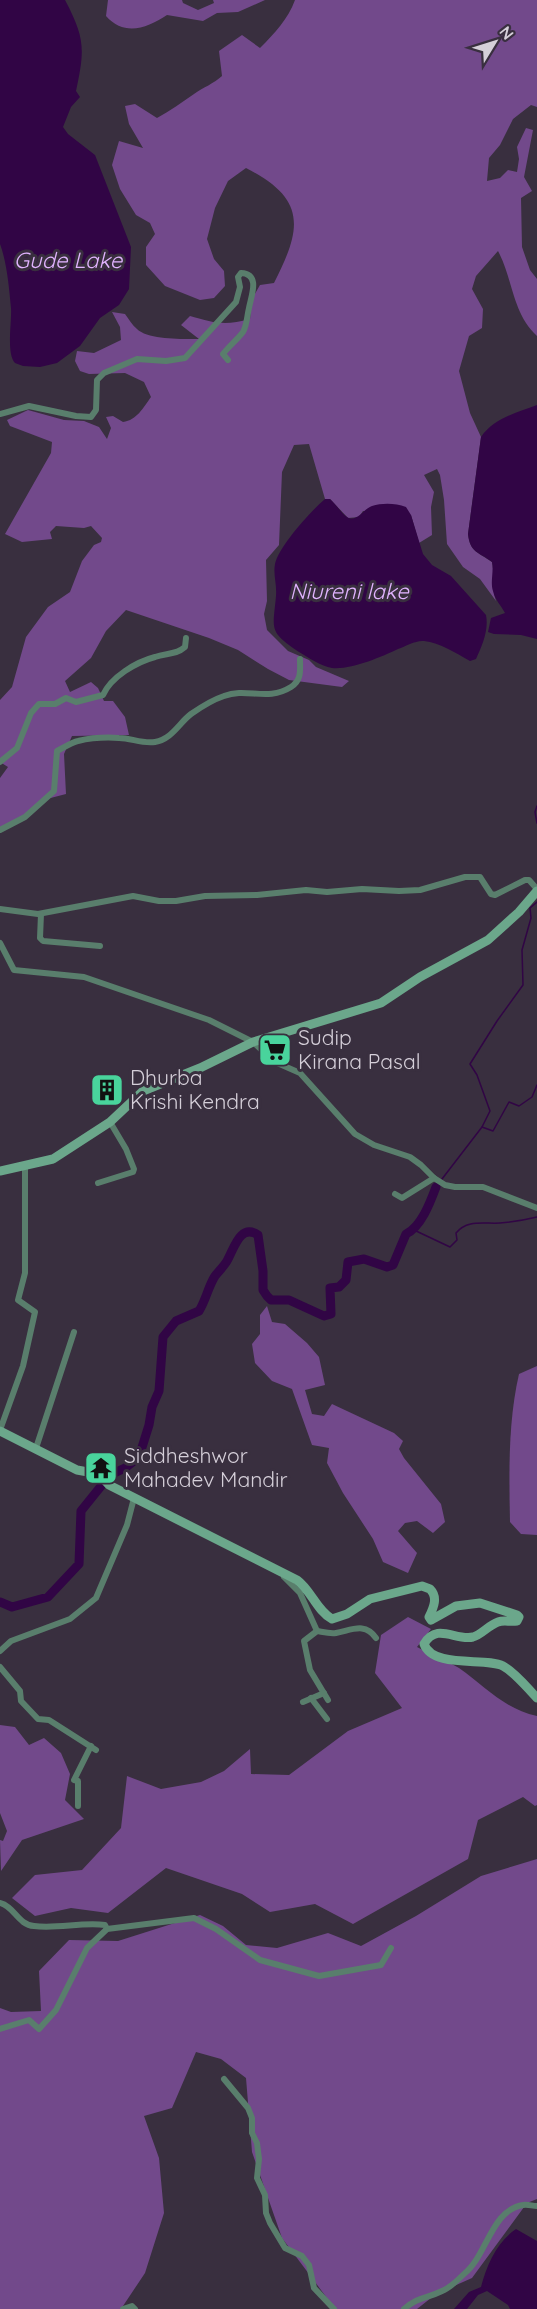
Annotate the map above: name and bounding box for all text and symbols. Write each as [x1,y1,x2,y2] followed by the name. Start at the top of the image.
[465,12,525,72] north arrow
[495,22,518,44] text: N
[14,246,124,274] water label: Gude Lake
[289,577,410,605] water label: Niureni lake
[298,1024,421,1074] place label: Sudip Kirana Pasal
[257,1032,293,1068] supermarket icon: Sudip Kirana Pasal
[130,1064,260,1114] place label: Dhurba Krishi Kendra
[89,1072,125,1108] building icon: Dhurba Krishi Kendra
[124,1442,288,1492] place label: Siddheshwor Mahadev Mandir
[83,1450,119,1486] temple icon: Siddheshwor Mahadev Mandir

